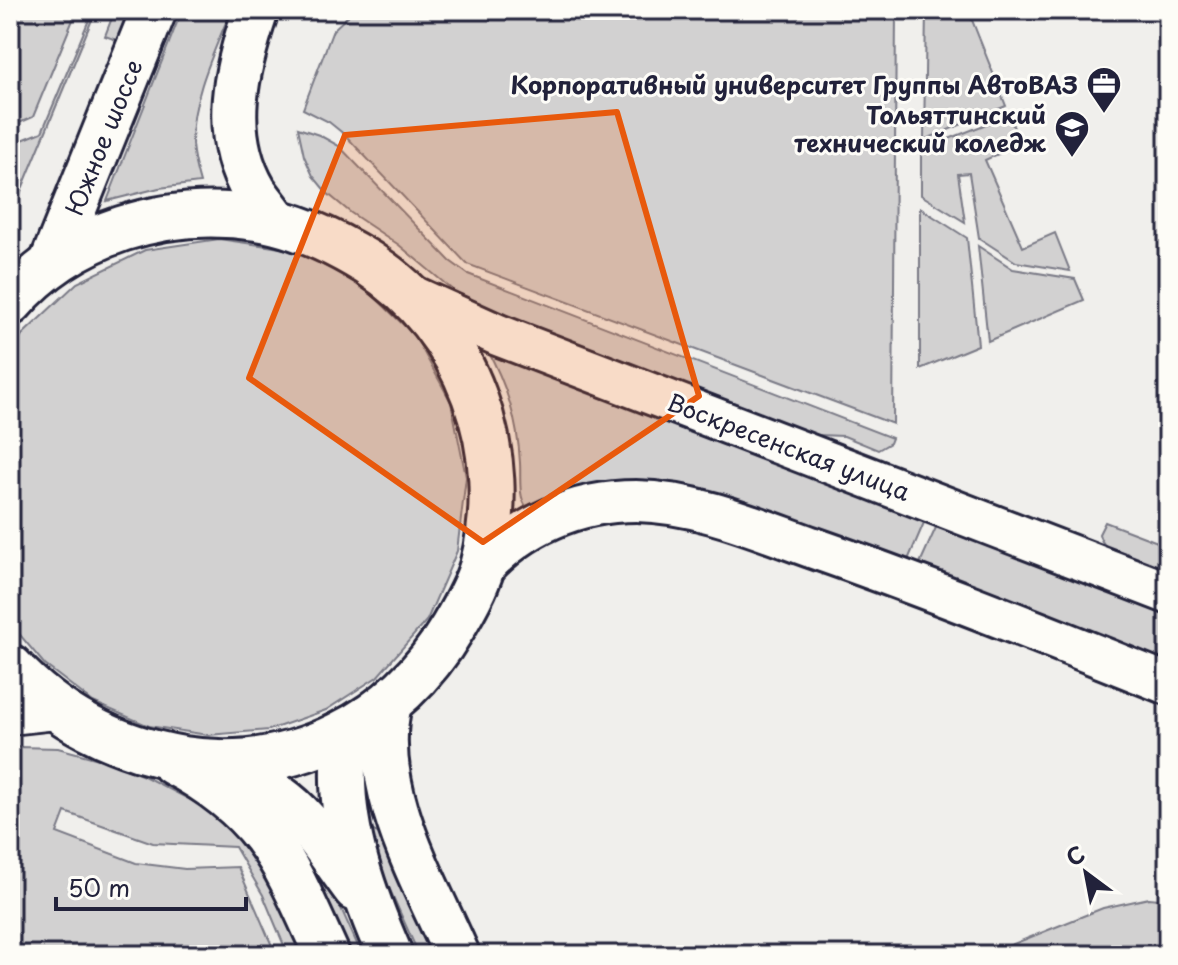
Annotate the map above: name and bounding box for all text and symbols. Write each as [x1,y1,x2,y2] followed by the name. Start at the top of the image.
[55,54,151,220] street label: Южное шоссе
[1085,65,1123,115] office icon: Корпоративный университет Группы АвтоВАЗ
[510,66,1078,102] place label: Корпоративный университет Группы АвтоВАЗ
[794,96,1047,160] place label: Тольяттинский технический коледж
[1053,109,1091,159] school or university icon: Тольяттинский технический коледж
[662,383,916,509] street label: Воскресенская улица
[1046,833,1126,913] north arrow
[1059,836,1090,873] text: С
[56,861,246,911] scale bar
[68,869,130,905] text: 50 m

